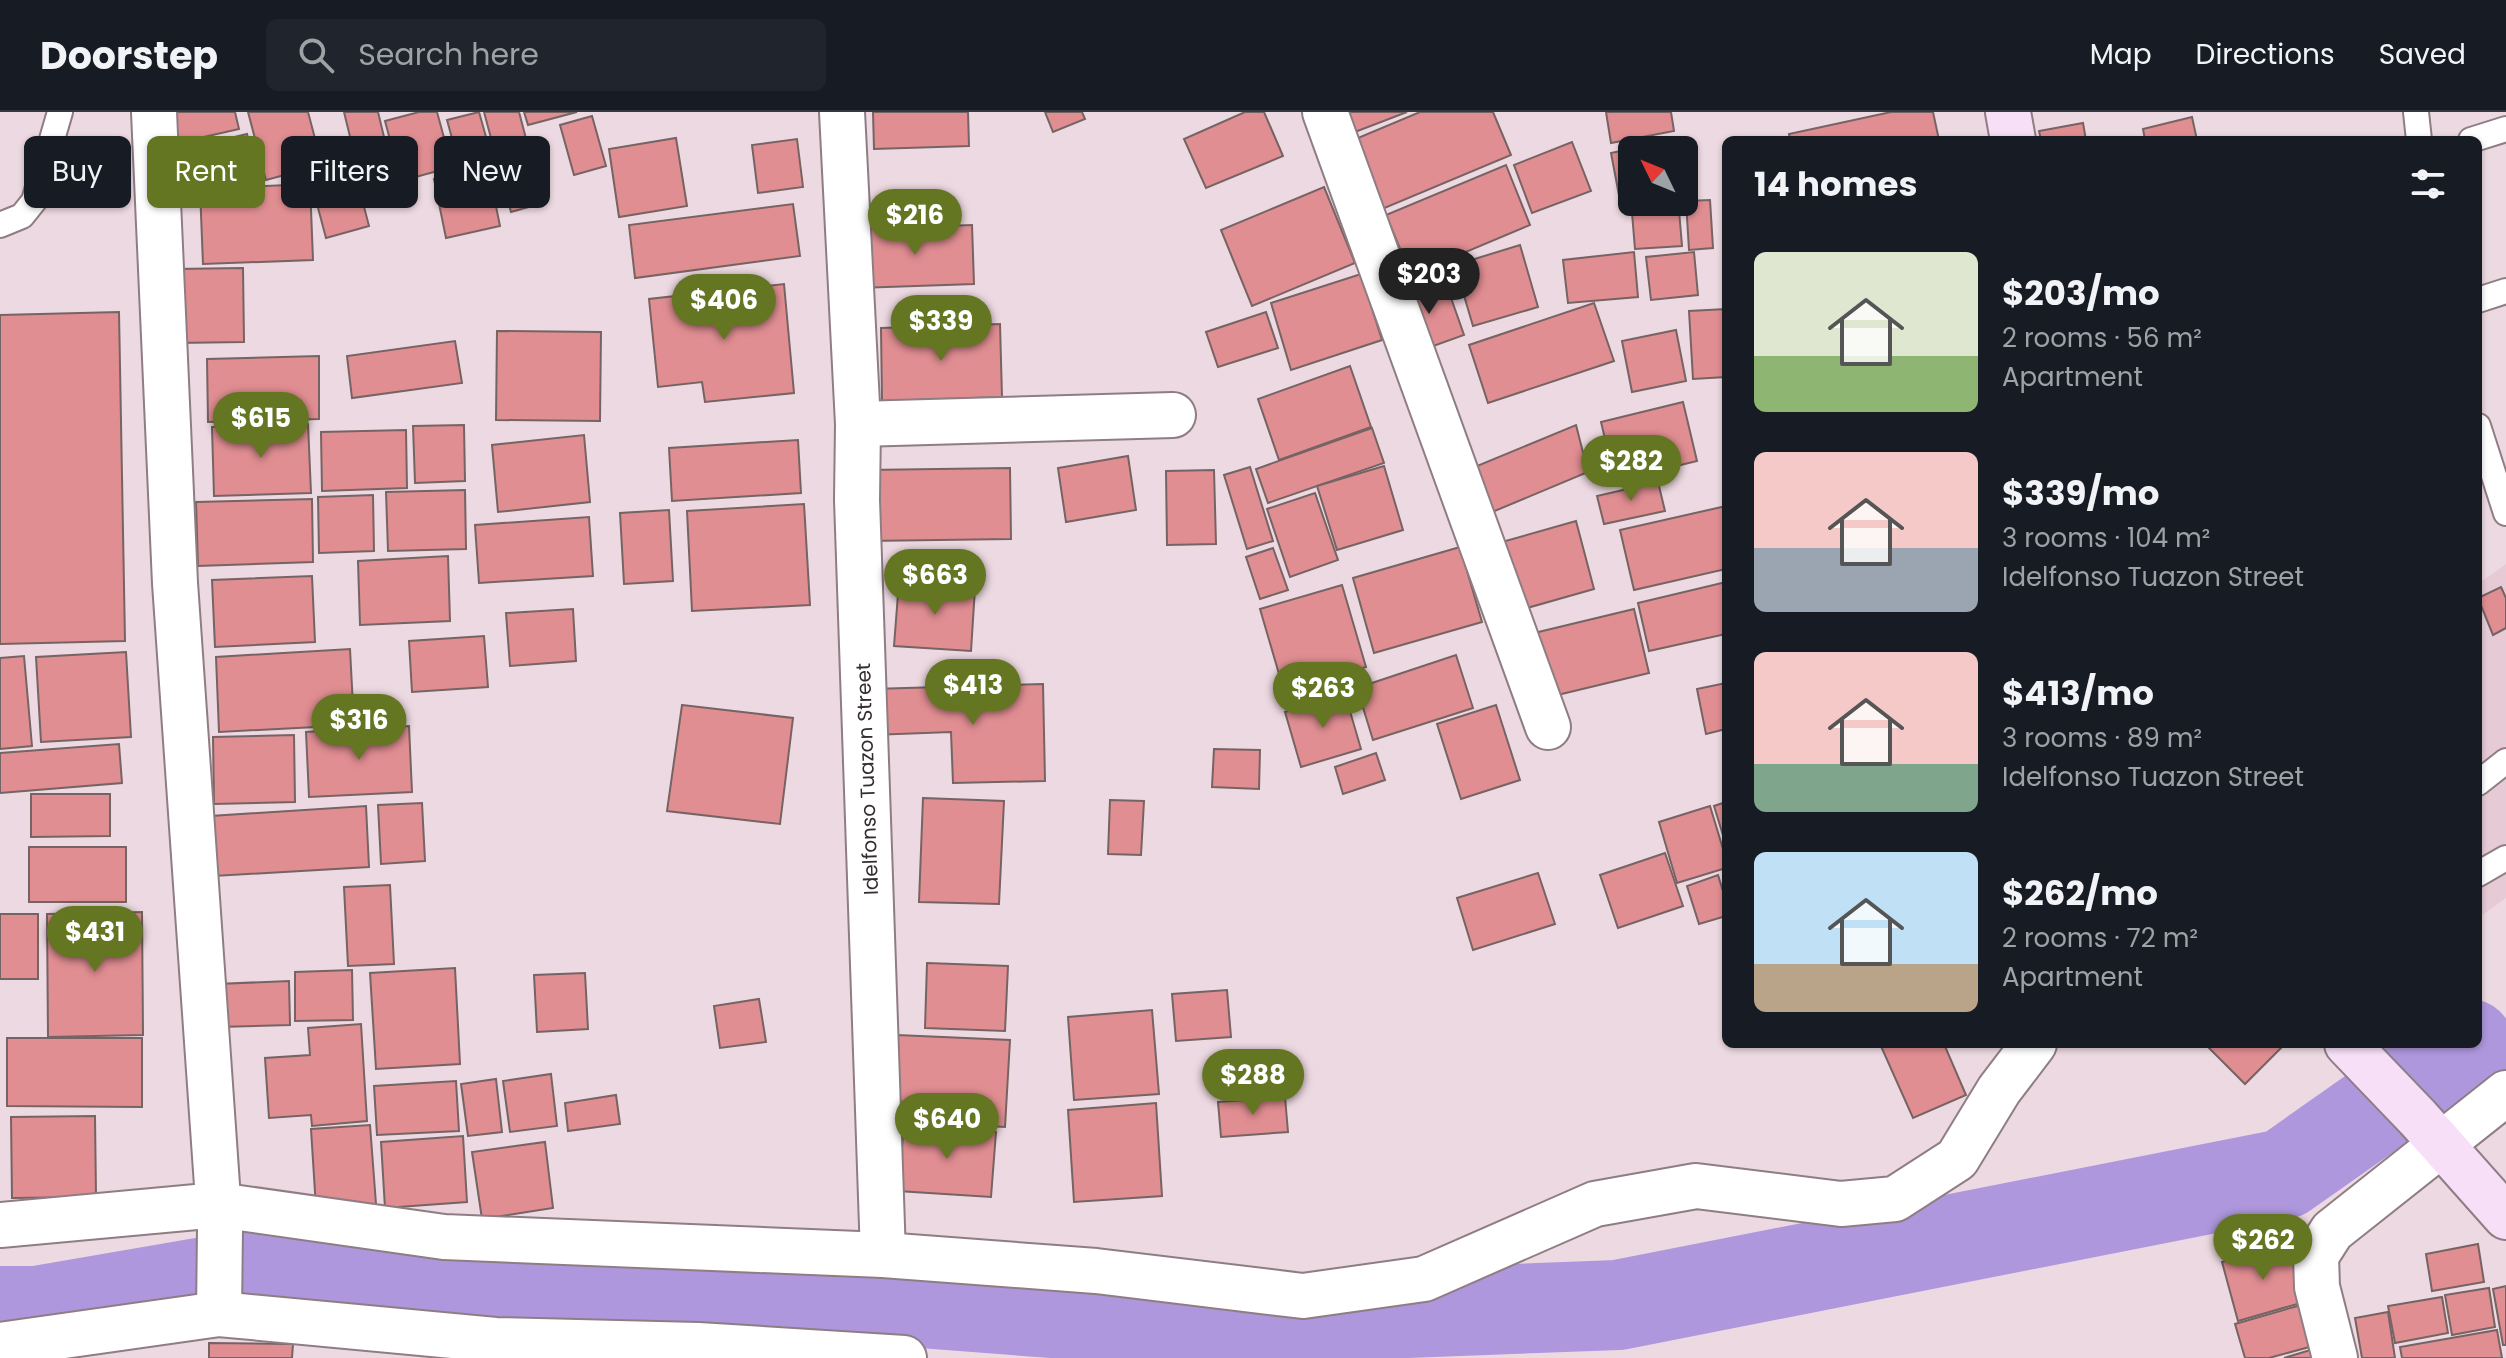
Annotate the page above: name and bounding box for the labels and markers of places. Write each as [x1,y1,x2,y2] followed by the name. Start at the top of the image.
[868,189,962,257] pin: $216
[1382,248,1476,316] pin: $203
[677,274,771,342] pin: $406
[894,295,988,363] pin: $339
[214,392,308,460] pin: $615
[1584,435,1678,503] pin: $282
[888,549,982,617] pin: $663
[926,659,1020,727] pin: $413
[1276,662,1370,730] pin: $263
[312,694,406,762] pin: $316
[48,906,142,974] pin: $431
[1206,1049,1300,1117] pin: $288
[900,1093,994,1161] pin: $640
[2216,1214,2310,1282] pin: $262

